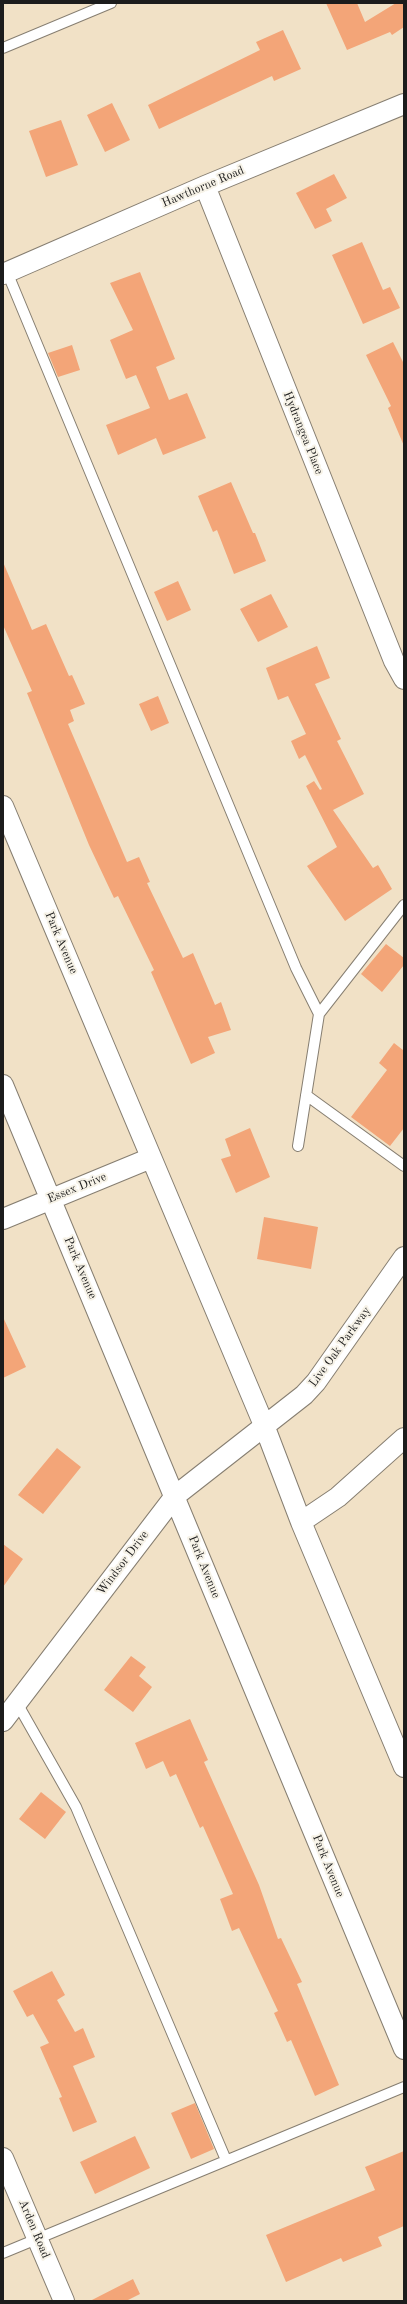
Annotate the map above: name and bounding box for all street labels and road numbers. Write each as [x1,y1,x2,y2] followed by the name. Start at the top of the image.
[160,163,246,211] street label: Hawthorne Road
[280,389,326,477] street label: Hydrangea Place
[41,910,81,976] street label: Park Avenue
[45,1170,109,1206] street label: Essex Drive
[60,1235,100,1301] street label: Park Avenue
[306,1304,374,1390] street label: Live Oak Parkway
[94,1528,152,1598] street label: Windsor Drive
[185,1534,223,1600] street label: Park Avenue
[309,1833,347,1899] street label: Park Avenue
[15,2197,53,2261] street label: Arden Road

